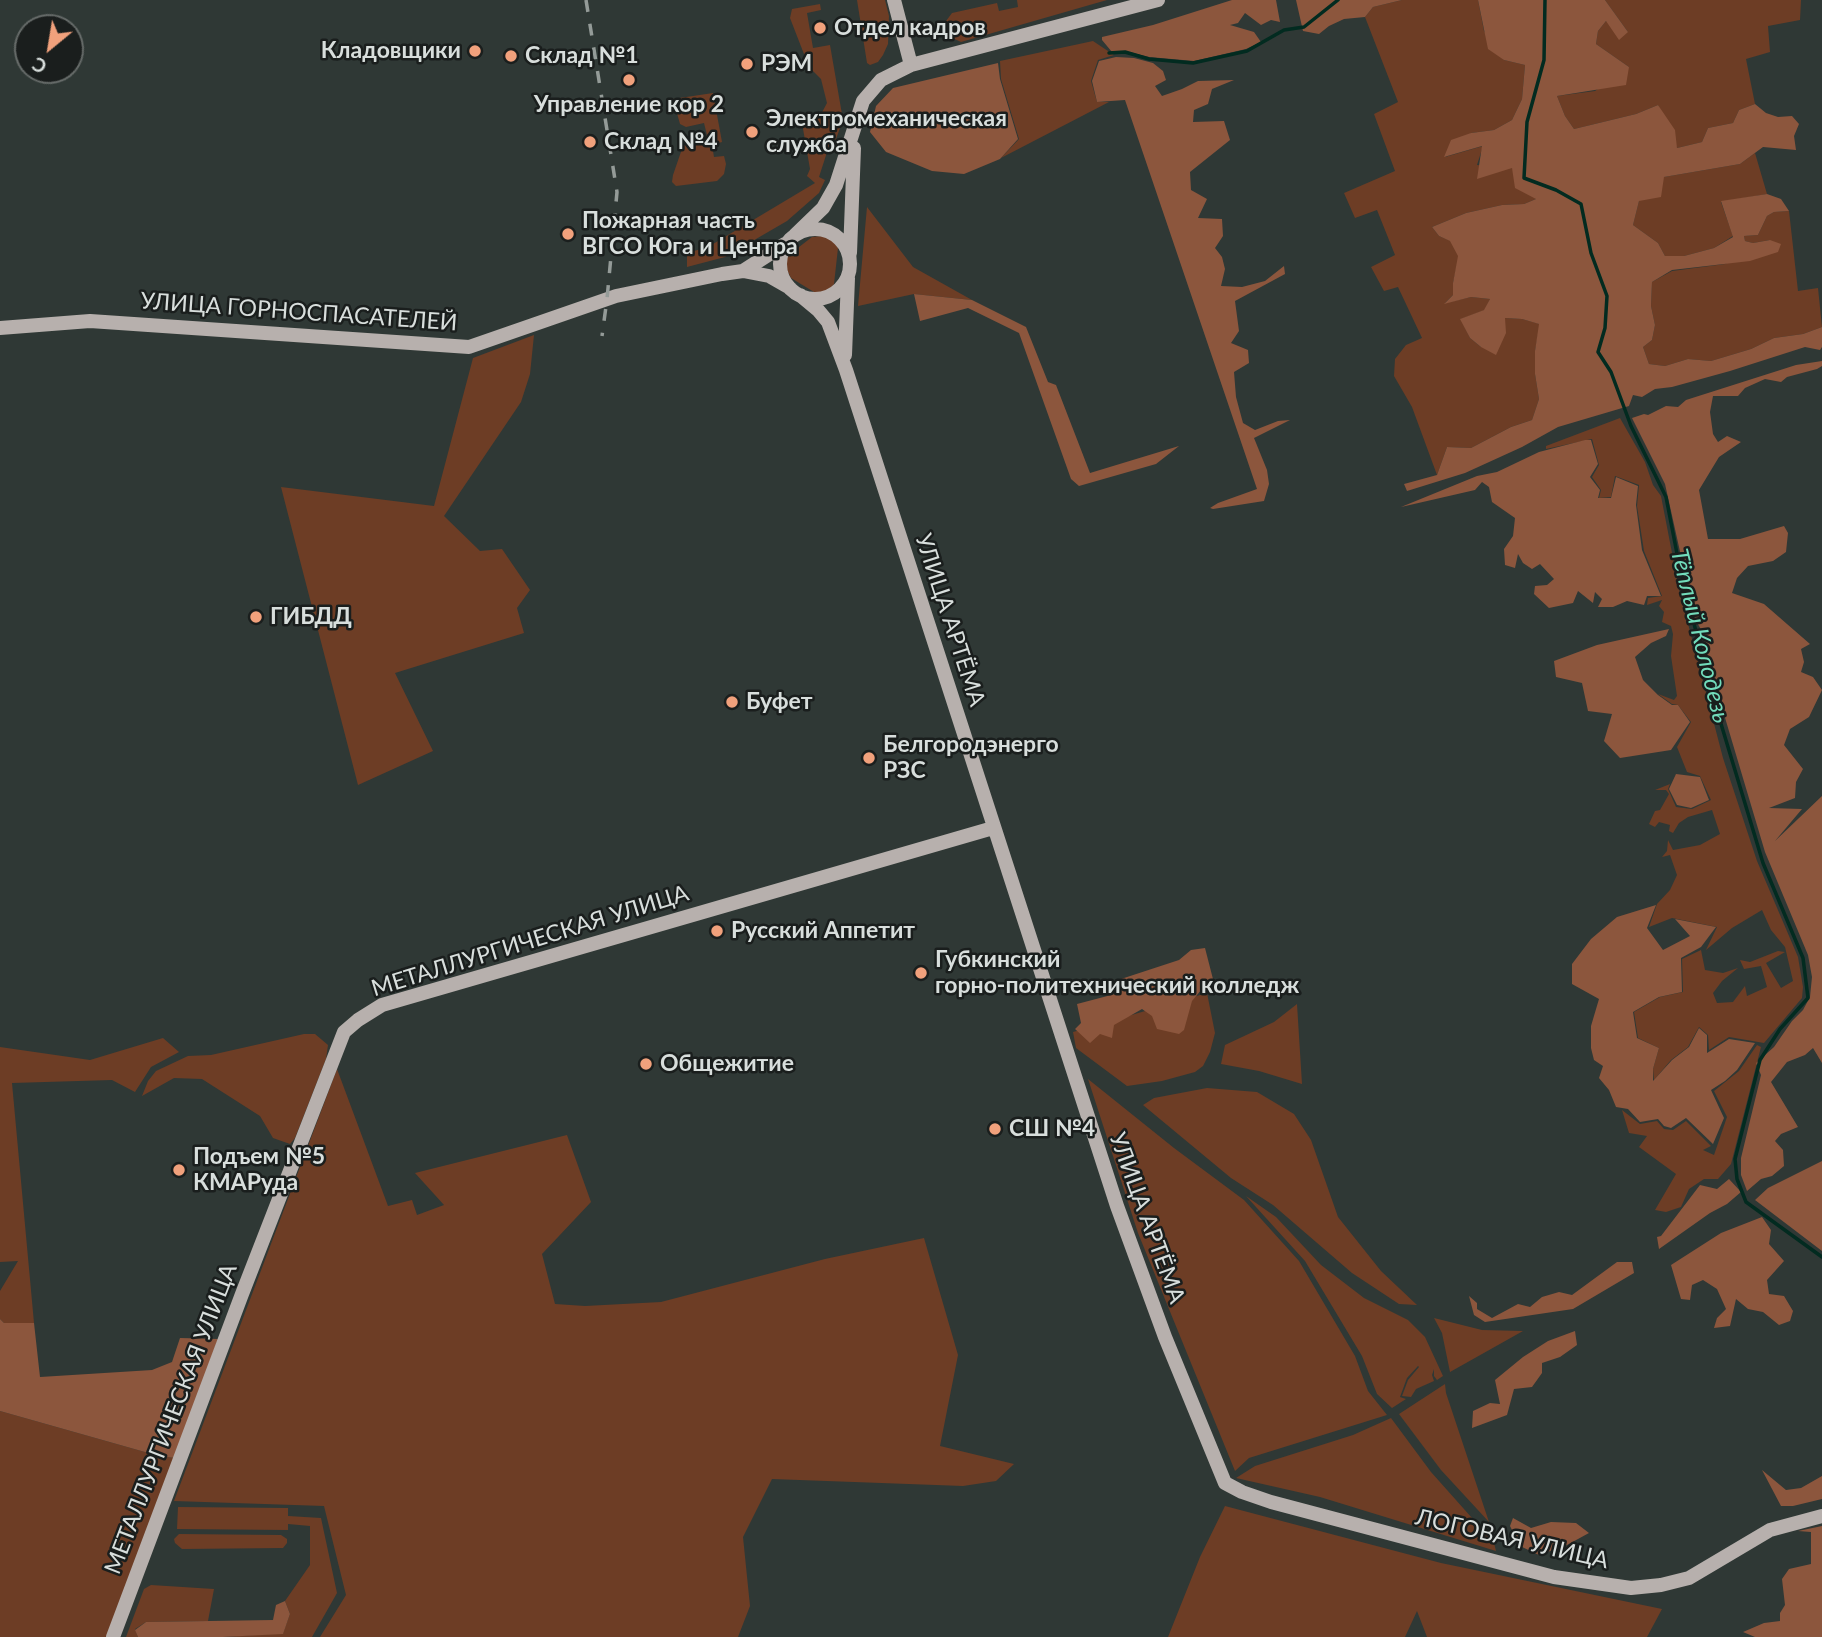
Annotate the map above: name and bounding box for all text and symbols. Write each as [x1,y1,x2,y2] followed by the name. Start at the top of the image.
[14,14,84,84] north arrow
[834,14,986,42] place label: Отдел кадров
[812,20,828,36] marker: Отдел кадров
[321,37,461,65] place label: Кладовщики
[525,42,639,70] place label: Склад №1
[467,43,483,59] marker: Кладовщики
[503,48,519,64] marker: Склад №1
[761,50,812,78] place label: РЭМ
[28,53,50,79] text: С
[739,56,755,72] marker: РЭМ
[621,72,637,88] marker: Управление кор 2
[534,91,724,119] place label: Управление кор 2
[766,105,1007,159] place label: Электромеханическая служба
[744,124,760,140] marker: Электромеханическая служба
[604,128,718,156] place label: Склад №4
[582,134,598,150] marker: Склад №4
[582,207,798,261] place label: Пожарная часть ВГСО Юга и Центра
[560,226,576,242] marker: Пожарная часть ВГСО Юга и Центра
[140,287,458,337] street label: УЛИЦА ГОРНОСПАСАТЕЛЕЙ
[909,530,991,710] street label: УЛИЦА АРТЁМА
[1664,546,1736,726] water label: Тёплый Колодезь
[270,603,352,631] place label: ГИБДД
[248,609,264,625] marker: ГИБДД
[746,688,813,716] place label: Буфет
[724,694,740,710] marker: Буфет
[883,731,1059,785] place label: Белгородэнерго РЗС
[861,750,877,766] marker: Белгородэнерго РЗС
[368,880,692,1002] street label: МЕТАЛЛУРГИЧЕСКАЯ УЛИЦА
[731,917,915,945] place label: Русский Аппетит
[709,923,725,939] marker: Русский Аппетит
[935,946,1299,1000] place label: Губкинский горно-политехнический колледж
[913,965,929,981] marker: Губкинский горно-политехнический колледж
[660,1050,794,1078] place label: Общежитие
[638,1056,654,1072] marker: Общежитие
[1009,1115,1095,1143] place label: СШ №4
[987,1121,1003,1137] marker: СШ №4
[1103,1129,1191,1307] street label: УЛИЦА АРТЁМА
[193,1143,325,1197] place label: Подъем №5 КМАРуда
[171,1162,187,1178] marker: Подъем №5 КМАРуда
[99,1260,243,1578] street label: МЕТАЛЛУРГИЧЕСКАЯ УЛИЦА
[1413,1503,1611,1575] street label: ЛОГОВАЯ УЛИЦА

